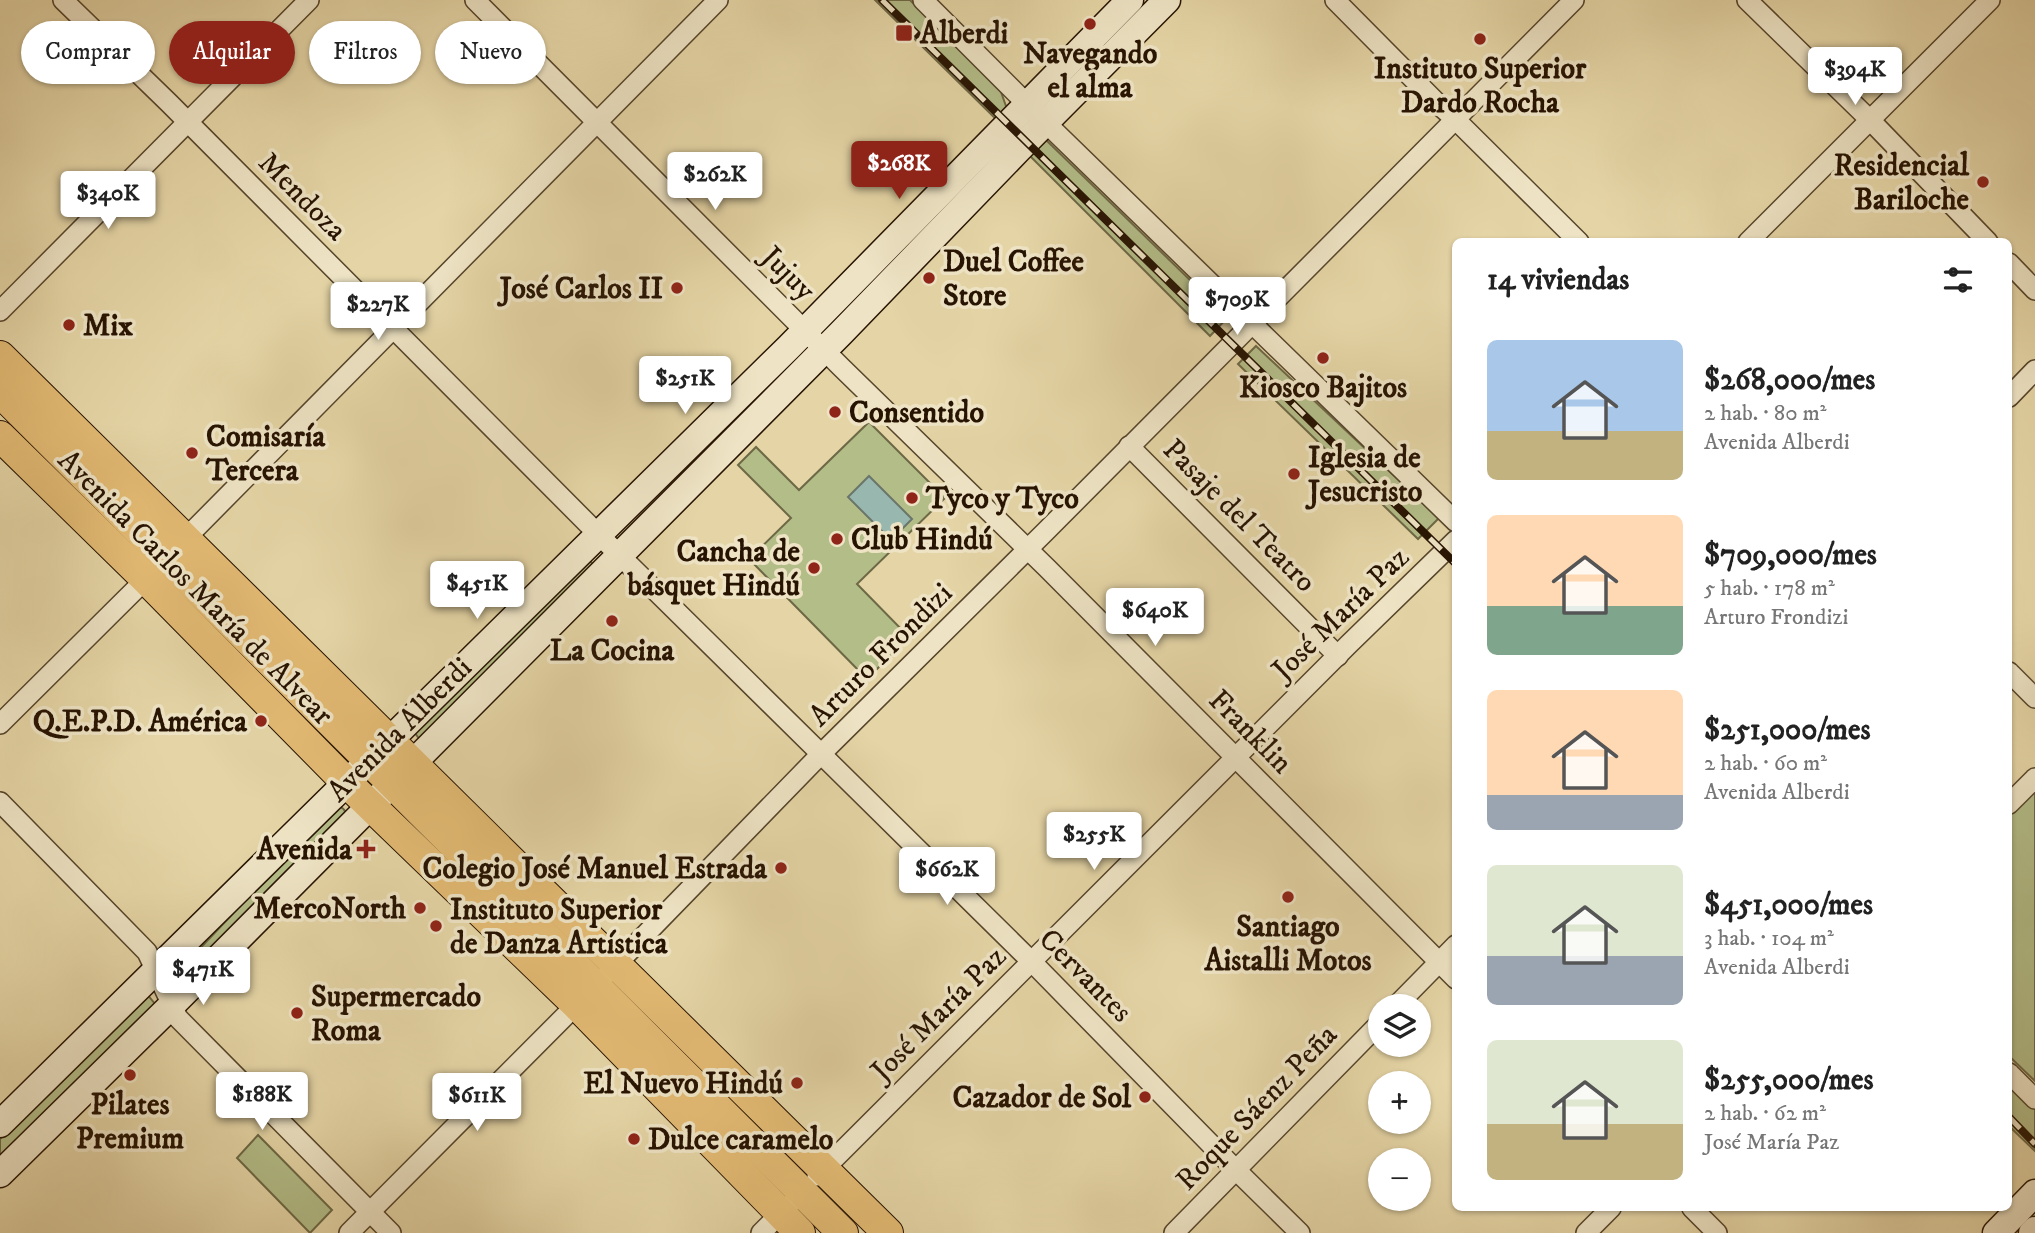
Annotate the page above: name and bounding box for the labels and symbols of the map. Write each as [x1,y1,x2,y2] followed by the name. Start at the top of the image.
[919,16,1009,53] place label: Alberdi
[1082,16,1098,32] marker: Navegando el alma
[894,23,914,43] marker: Alberdi
[1472,31,1488,47] marker: Instituto Superior Dardo Rocha
[1023,36,1157,107] place label: Navegando el alma
[1806,48,1904,107] pin: $394K
[1374,51,1587,122] place label: Instituto Superior Dardo Rocha
[850,142,948,201] pin: $268K
[250,145,354,249] street label: Mendoza
[1834,148,1970,219] place label: Residencial Bariloche
[666,152,764,212] pin: $262K
[59,172,157,231] pin: $340K
[1975,174,1991,190] marker: Residencial Bariloche
[751,237,823,310] street label: Jujuy
[943,244,1084,315] place label: Duel Coffee Store
[921,270,937,286] marker: Duel Coffee Store
[497,271,663,308] place label: José Carlos II
[1188,278,1286,337] pin: $709K
[669,280,685,296] marker: José Carlos II
[329,282,427,342] pin: $227K
[83,308,133,345] place label: Mix
[61,317,77,333] marker: Mix
[1315,350,1331,366] marker: Kiosco Bajitos
[636,356,734,416] pin: $251K
[1239,370,1407,407] place label: Kiosco Bajitos
[849,395,984,432] place label: Consentido
[827,404,843,420] marker: Consentido
[205,419,326,490] place label: Comisaría Tercera
[1154,432,1323,601] street label: Pasaje del Teatro
[1305,440,1422,511] place label: Iglesia de Jesucristo
[49,443,340,734] street label: Avenida Carlos María de Alvear
[184,445,200,461] marker: Comisaría Tercera
[1286,466,1302,482] marker: Iglesia de Jesucristo
[925,481,1079,518] place label: Tyco y Tyco
[904,490,920,506] marker: Tyco y Tyco
[851,522,993,559] place label: Club Hindú
[829,531,845,547] marker: Club Hindú
[626,534,801,605] place label: Cancha de básquet Hindú
[1263,540,1417,691] street label: José María Paz
[806,560,822,576] marker: Cancha de básquet Hindú
[428,562,526,621] pin: $451K
[801,575,961,735] street label: Arturo Frondizi
[1106,588,1204,648] pin: $640K
[604,613,620,629] marker: La Cocina
[550,633,675,670] place label: La Cocina
[320,650,480,810] street label: Avenida Alberdi
[1200,682,1300,782] street label: Franklin
[33,704,248,741] place label: Q.E.P.D. América
[253,713,269,729] marker: Q.E.P.D. América
[1045,812,1143,872] pin: $255K
[256,832,353,869] place label: Avenida
[358,841,374,857] marker: Avenida
[898,848,996,907] pin: $662K
[423,851,768,888] place label: Colegio José Manuel Estrada
[773,860,789,876] marker: Colegio José Manuel Estrada
[1280,889,1296,905] marker: Santiago Aistalli Motos
[253,891,406,928] place label: MercoNorth
[450,892,669,963] place label: Instituto Superior de Danza Artística
[412,900,428,916] marker: MercoNorth
[1203,909,1372,980] place label: Santiago Aistalli Motos
[428,918,444,934] marker: Instituto Superior de Danza Artística
[1030,921,1140,1031] street label: Cervantes
[862,939,1014,1092] street label: José María Paz
[154,948,252,1007] pin: $471K
[311,979,481,1050] place label: Supermercado Roma
[289,1005,305,1021] marker: Supermercado Roma
[1169,1017,1346,1199] street label: Roque Sáenz Peña
[583,1066,783,1103] place label: El Nuevo Hindú
[122,1067,138,1083] marker: Pilates Premium
[213,1072,311,1132] pin: $188K
[428,1074,526,1133] pin: $611K
[789,1075,805,1091] marker: El Nuevo Hindú
[952,1080,1132,1117] place label: Cazador de Sol
[76,1087,185,1158] place label: Pilates Premium
[1137,1089,1153,1105] marker: Cazador de Sol
[648,1122,833,1159] place label: Dulce caramelo
[626,1131,642,1147] marker: Dulce caramelo

